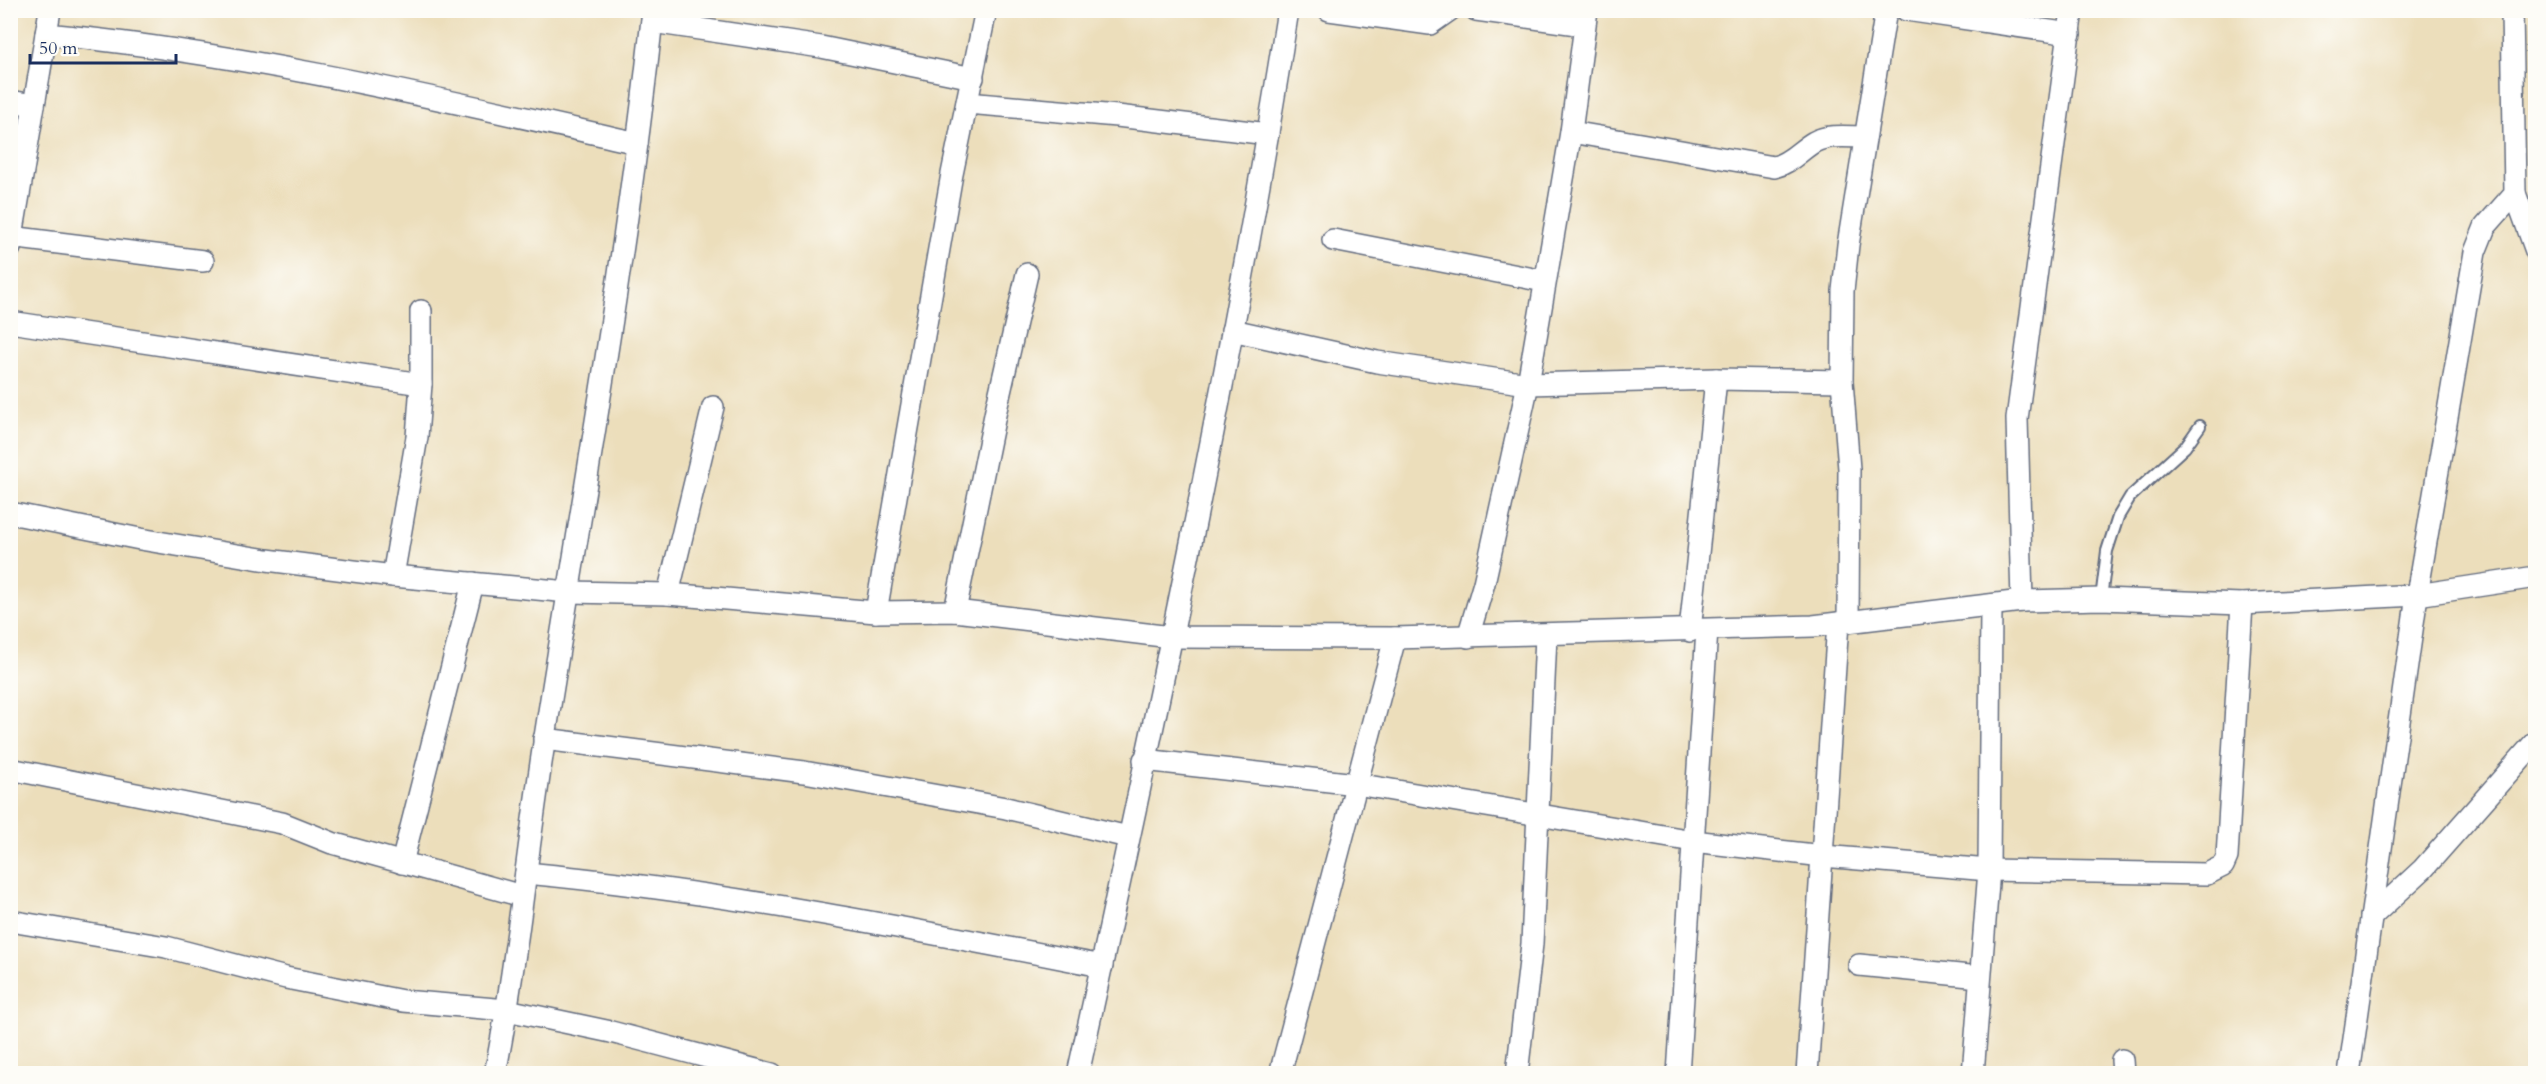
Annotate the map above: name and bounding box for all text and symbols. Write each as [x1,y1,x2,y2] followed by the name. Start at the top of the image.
[30,27,176,65] scale bar
[39,36,78,61] text: 50 m

